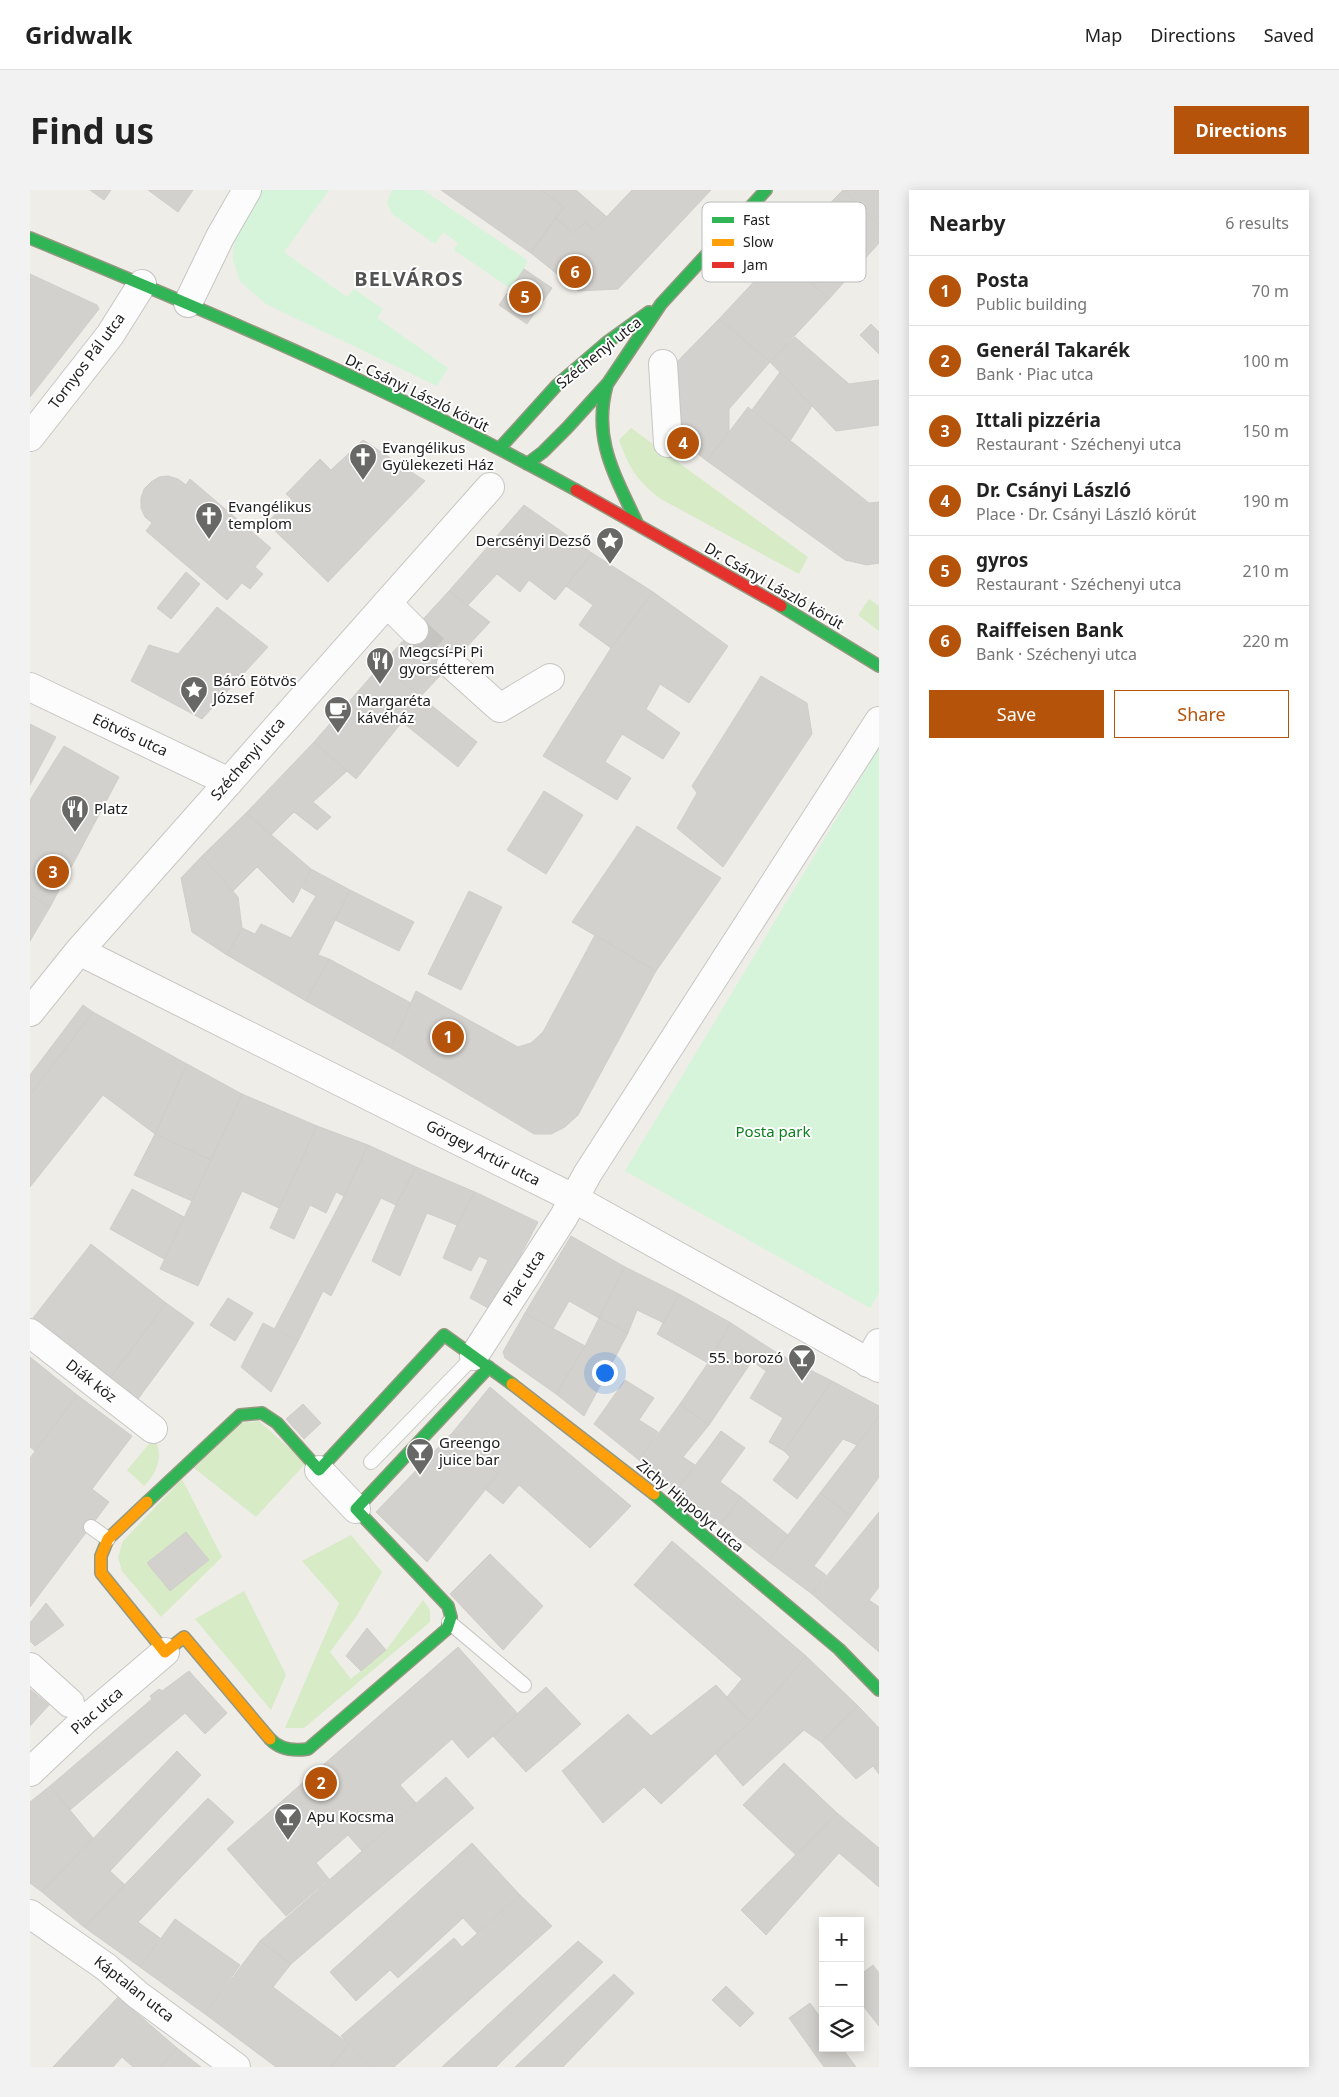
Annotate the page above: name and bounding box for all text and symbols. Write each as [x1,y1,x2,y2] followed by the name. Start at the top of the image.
[25,18,132,51] text: Gridwalk
[1085,23,1122,47] text: Map
[1150,23,1236,47] text: Directions
[1264,23,1314,47] text: Saved
[1174,106,1309,154] button: Directions
[30,107,154,154] text: Find us
[702,202,866,282] legend
[929,209,1005,237] text: Nearby
[743,210,770,229] text: Fast
[1225,212,1289,234] text: 6 results
[743,232,774,251] text: Slow
[559,253,591,291] pin: 6
[741,255,768,274] text: Jam
[354,265,464,292] district label: BELVÁROS
[976,267,1029,293] text: Posta
[509,278,541,316] pin: 5
[940,280,950,302] text: 1
[1252,280,1289,302] text: 70 m
[976,293,1087,315] text: Public building
[44,308,129,412] street label: Tornyos Pál utca
[552,312,645,393] street label: Széchenyi utca
[976,337,1130,363] text: Generál Takarék
[342,349,493,436] street label: Dr. Csányi László körút
[940,350,950,372] text: 2
[1242,350,1289,372] text: 100 m
[976,363,1093,385] text: Bank · Piac utca
[976,407,1101,433] text: Ittali pizzéria
[940,420,950,442] text: 3
[1242,420,1289,442] text: 150 m
[667,424,699,462] pin: 4
[976,433,1181,455] text: Restaurant · Széchenyi utca
[382,437,494,474] place label: Evangélikus Gyülekezeti Ház
[348,442,378,481] church icon: Evangélikus Gyülekezeti Ház
[976,477,1131,503] text: Dr. Csányi László
[940,490,950,512] text: 4
[1242,490,1289,512] text: 190 m
[228,496,312,533] place label: Evangélikus templom
[194,501,224,540] church icon: Evangélikus templom
[976,503,1196,525] text: Place · Dr. Csányi László körút
[595,526,625,565] place icon: Dercsényi Dezső
[476,530,591,550] place label: Dercsényi Dezső
[701,537,848,634] street label: Dr. Csányi László körút
[976,547,1028,573] text: gyros
[940,560,950,582] text: 5
[1242,560,1289,582] text: 210 m
[976,573,1181,595] text: Restaurant · Széchenyi utca
[976,617,1124,643] text: Raiffeisen Bank
[940,630,950,652] text: 6
[1242,630,1289,652] text: 220 m
[399,641,494,678] place label: Megcsí-Pi Pi gyorsétterem
[976,643,1137,665] text: Bank · Széchenyi utca
[365,646,395,685] restaurant icon: Megcsí-Pi Pi gyorsétterem
[211,670,297,707] place label: Báró Eötvös József
[179,675,209,714] place icon: Báró Eötvös József
[357,690,431,727] place label: Margaréta kávéház
[929,690,1104,738] button: Save
[1114,690,1289,738] button: Share
[323,695,353,734] cafe icon: Margaréta kávéház
[90,708,171,760] street label: Eötvös utca
[206,713,289,804] street label: Széchenyi utca
[60,794,90,833] restaurant icon: Platz
[94,798,128,818] place label: Platz
[37,853,69,891] pin: 3
[432,1018,464,1056] pin: 1
[423,1115,544,1190] street label: Görgey Artúr utca
[736,1121,810,1141] park label: Posta park
[498,1246,549,1309] street label: Piac utca
[787,1343,817,1382] bar icon: 55. borozó
[709,1347,783,1367] place label: 55. borozó
[62,1354,121,1406] street label: Diák köz
[592,1360,618,1386] your location
[438,1432,500,1469] place label: Greengo juice bar
[405,1437,435,1476] bar icon: Greengo juice bar
[633,1454,748,1556] street label: Zichy Hippolyt utca
[66,1682,127,1738] street label: Piac utca
[305,1764,337,1802] pin: 2
[273,1802,303,1841] bar icon: Apu Kocsma
[307,1806,394,1826] place label: Apu Kocsma
[819,1917,864,2052] map controls
[819,1917,864,1962] button: +
[90,1951,179,2026] street label: Káptalan utca
[819,1962,864,2007] button: −
[819,2007,864,2052] button: layers

